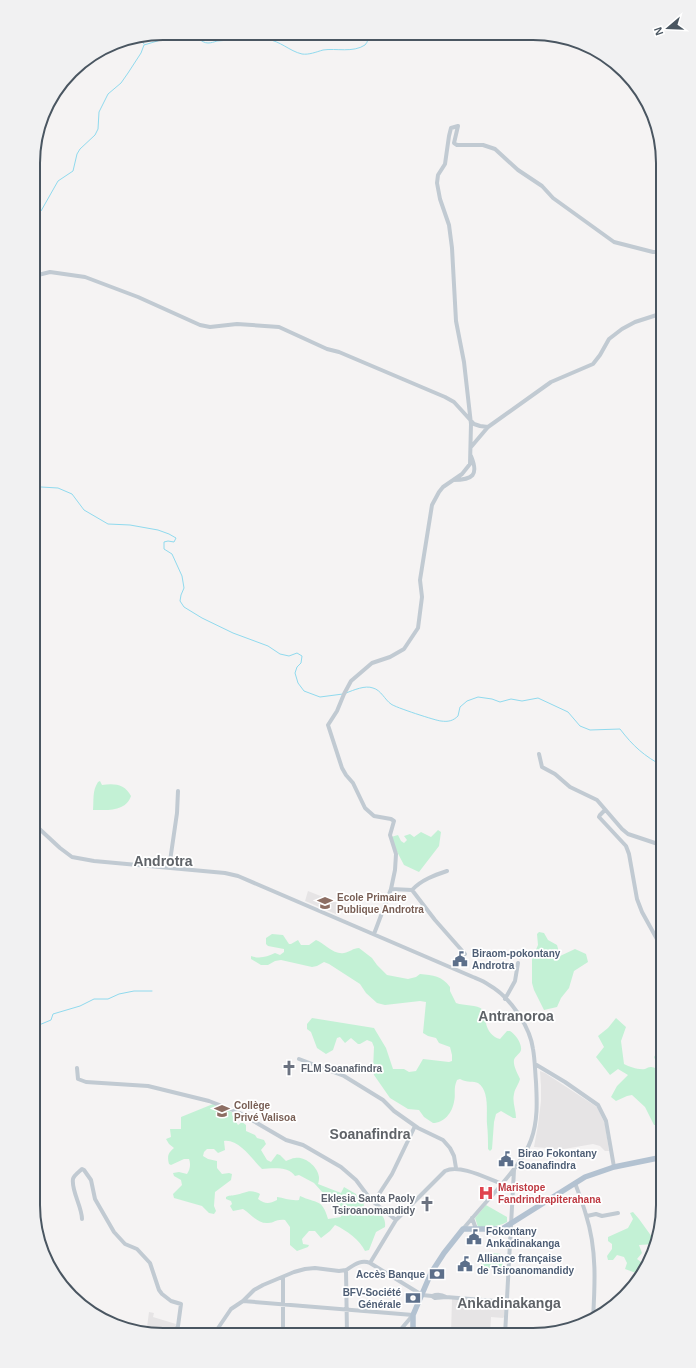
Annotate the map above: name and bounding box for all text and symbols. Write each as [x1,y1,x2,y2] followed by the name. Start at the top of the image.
[648,8,688,48] north arrow
[652,25,666,37] text: N
[133,853,193,869] district label: Androtra
[337,892,424,915] place label: Ecole Primaire Publique Androtra
[316,894,334,912] school or university icon: Ecole Primaire Publique Androtra
[472,948,561,971] place label: Biraom-pokontany Androtra
[451,950,469,968] public building icon: Biraom-pokontany Androtra
[478,1008,554,1024] district label: Antranoroa
[280,1059,298,1077] church icon: FLM Soanafindra
[301,1063,383,1074] place label: FLM Soanafindra
[234,1100,296,1123] place label: Collège Privé Valisoa
[213,1102,231,1120] school or university icon: Collège Privé Valisoa
[330,1126,411,1142] district label: Soanafindra
[518,1148,597,1171] place label: Birao Fokontany Soanafindra
[497,1150,515,1168] public building icon: Birao Fokontany Soanafindra
[498,1182,601,1205] place label: Maristope Fandrindrapiterahana
[477,1184,495,1202] hospital icon: Maristope Fandrindrapiterahana
[321,1193,415,1216] place label: Eklesia Santa Paoly Tsiroanomandidy
[418,1195,436,1213] church icon: Eklesia Santa Paoly Tsiroanomandidy
[486,1226,560,1249] place label: Fokontany Ankadinakanga
[465,1228,483,1246] public building icon: Fokontany Ankadinakanga
[477,1253,574,1276] place label: Alliance française de Tsiroanomandidy
[456,1255,474,1273] public building icon: Alliance française de Tsiroanomandidy
[428,1265,446,1283] bank icon: Accès Banque
[356,1269,425,1280] place label: Accès Banque
[343,1287,401,1310] place label: BFV-Société Générale
[404,1289,422,1307] bank icon: BFV-Société Générale
[457,1295,561,1311] district label: Ankadinakanga

